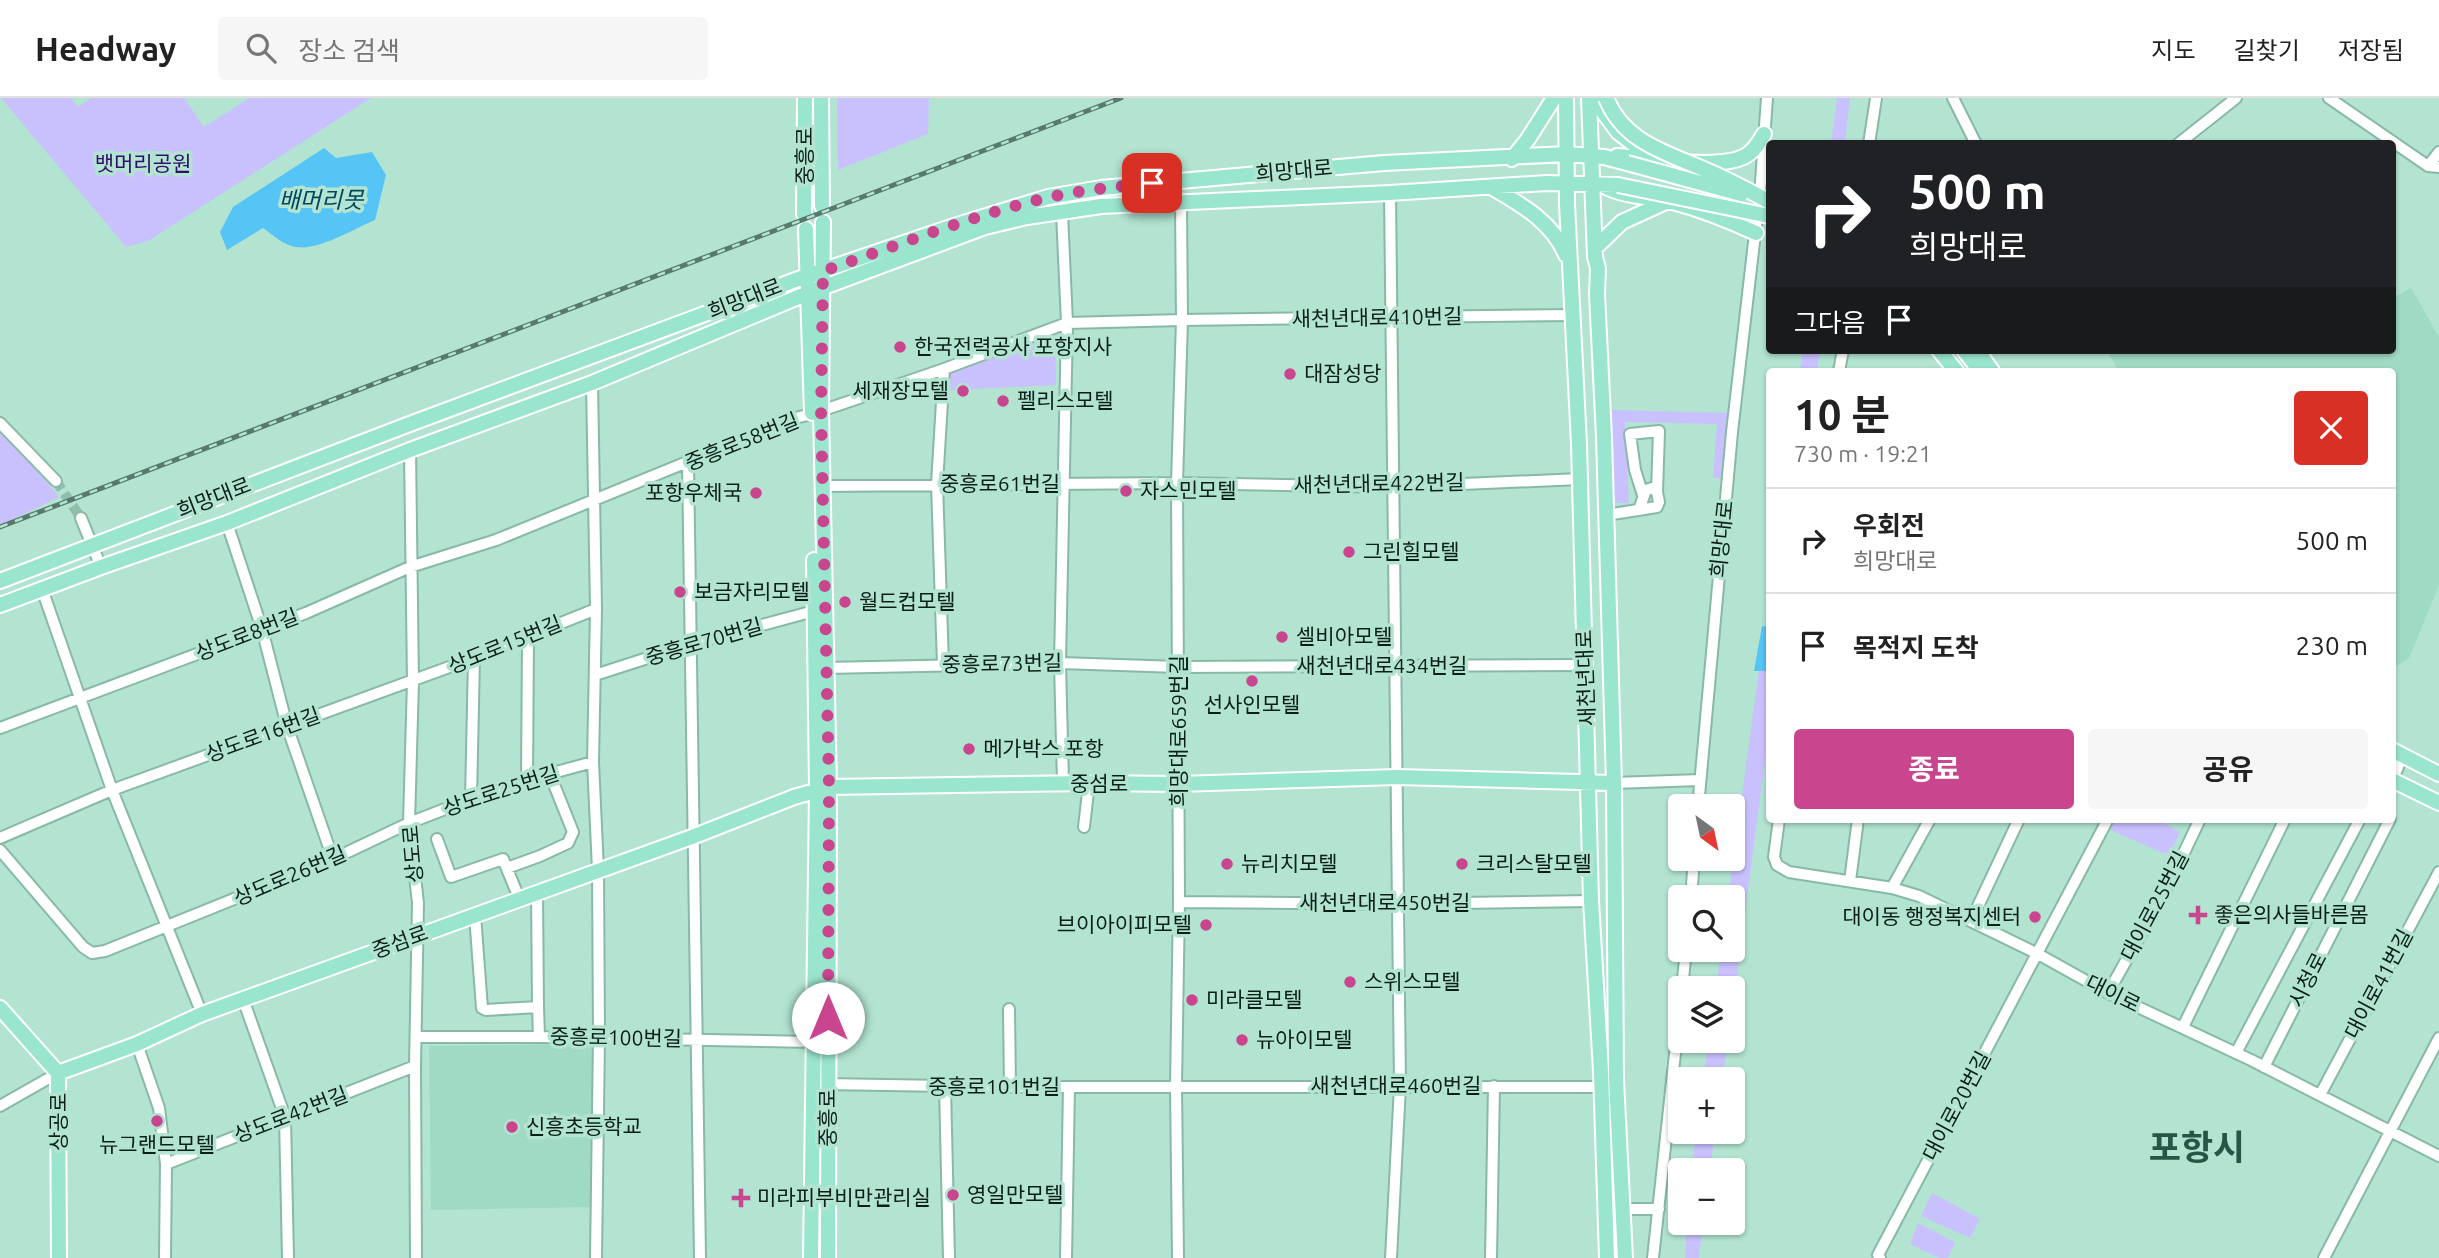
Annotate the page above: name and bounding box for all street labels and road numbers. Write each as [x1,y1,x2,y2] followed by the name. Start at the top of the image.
[792,127,816,185] street label: 중흥로
[1254,155,1333,185] street label: 희망대로
[704,273,785,323] street label: 희망대로
[1291,304,1463,330] street label: 새천년대로410번길
[681,407,802,475] street label: 중흥로58번길
[1293,470,1465,496] street label: 새천년대로422번길
[940,471,1060,495] street label: 중흥로61번길
[173,472,254,522] street label: 희망대로
[1705,499,1737,579] street label: 희망대로
[192,603,302,665] street label: 상도로8번길
[444,610,565,678] street label: 상도로15번길
[643,613,765,669] street label: 중흥로70번길
[1571,629,1599,727] street label: 새천년대로
[942,650,1062,676] street label: 중흥로73번길
[1297,653,1467,677] street label: 새천년대로434번길
[1166,655,1190,807] street label: 희망대로659번길
[202,702,323,766] street label: 상도로16번길
[440,760,562,820] street label: 상도로25번길
[1070,771,1128,795] street label: 중섬로
[398,824,426,884] street label: 상도로
[230,841,350,910] street label: 상도로26번길
[2115,847,2193,964] street label: 대이로25번길
[1300,890,1470,914] street label: 새천년대로450번길
[368,920,431,962] street label: 중섬로
[2339,925,2417,1042] street label: 대이로41번길
[2283,948,2331,1011] street label: 시청로
[2082,970,2145,1017] street label: 대이로
[550,1024,682,1050] street label: 중흥로100번길
[1917,1047,1995,1164] street label: 대이로20번길
[1311,1073,1481,1097] street label: 새천년대로460번길
[928,1074,1060,1098] street label: 중흥로101번길
[230,1081,351,1147] street label: 상도로42번길
[815,1089,839,1147] street label: 중흥로
[46,1093,70,1151] street label: 상공로

